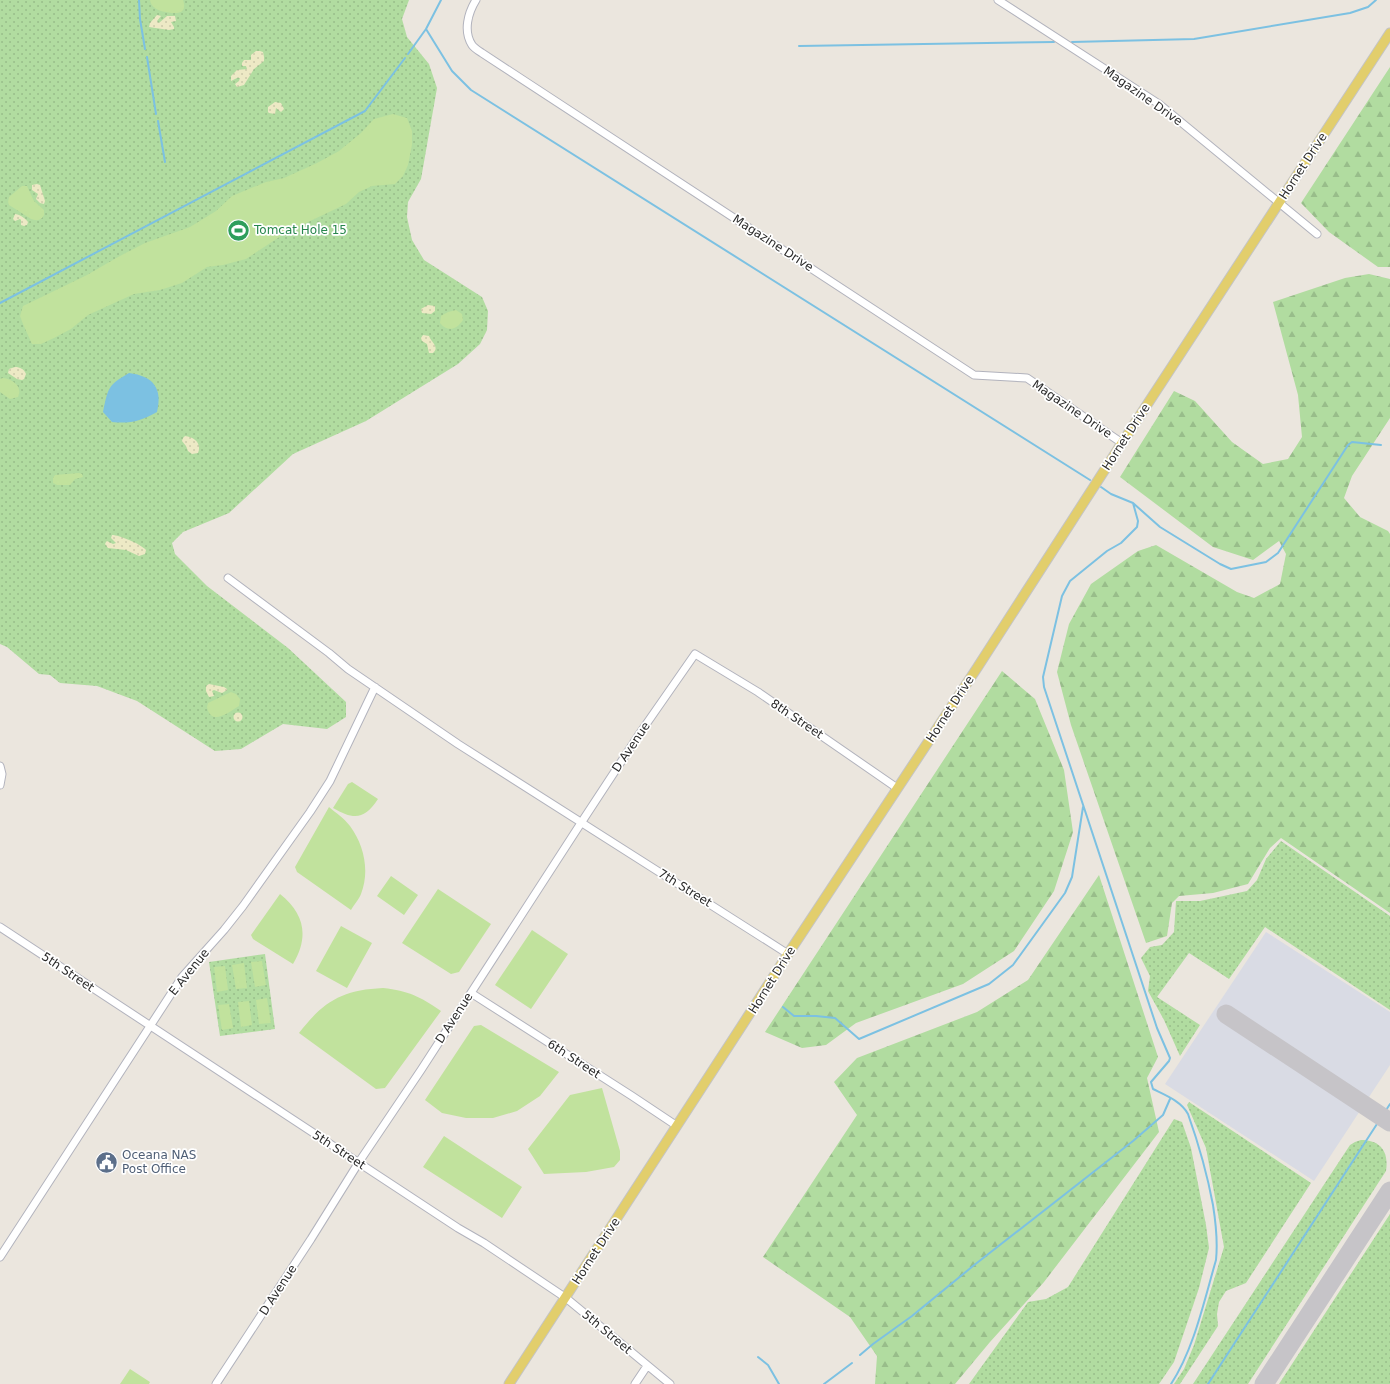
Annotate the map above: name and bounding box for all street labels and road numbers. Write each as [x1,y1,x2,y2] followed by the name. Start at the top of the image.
[1101,64,1185,128] street label: Magazine Drive
[1276,130,1330,202] street label: Hornet Drive
[730,212,816,274] street label: Magazine Drive
[1029,377,1115,441] street label: Magazine Drive
[1099,401,1153,473] street label: Hornet Drive
[923,673,977,745] street label: Hornet Drive
[768,696,826,742] street label: 8th Street
[609,719,653,775] street label: D Avenue
[656,866,714,910] street label: 7th Street
[746,944,798,1016] street label: Hornet Drive
[166,946,212,998] street label: E Avenue
[39,949,97,995] street label: 5th Street
[432,990,476,1046] street label: D Avenue
[545,1037,603,1081] street label: 6th Street
[310,1128,368,1172] street label: 5th Street
[569,1215,623,1287] street label: Hornet Drive
[256,1262,300,1318] street label: D Avenue
[579,1307,635,1357] street label: 5th Street

